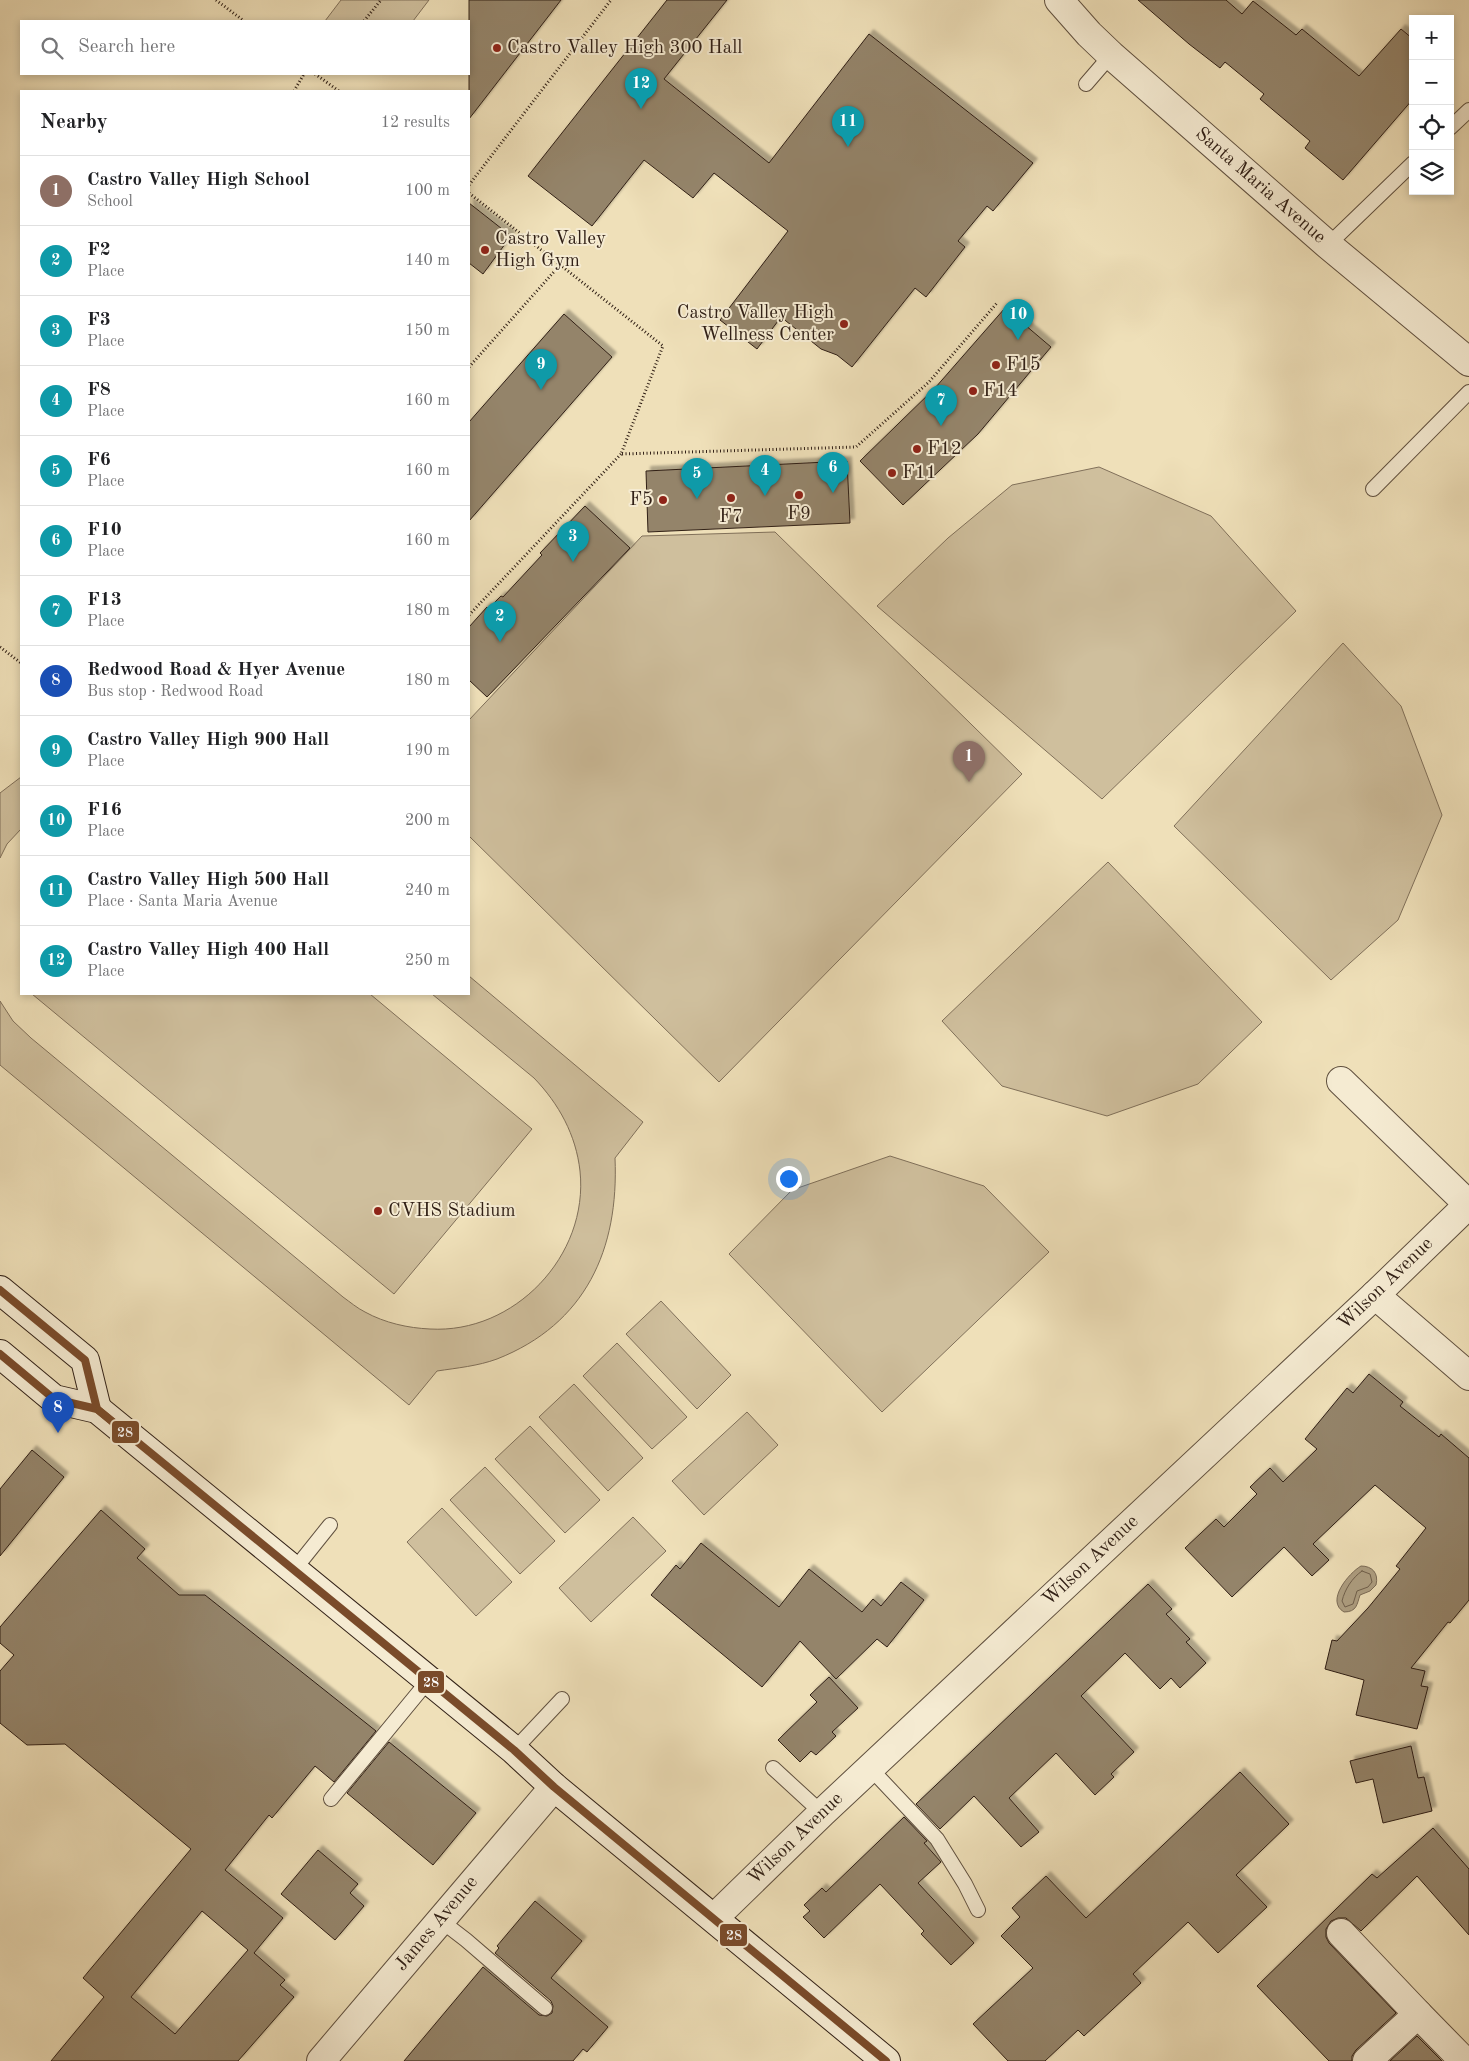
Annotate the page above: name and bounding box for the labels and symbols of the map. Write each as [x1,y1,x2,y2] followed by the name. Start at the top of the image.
[507,39,743,58] place label: Castro Valley High 300 Hall
[491,42,503,54] marker: Castro Valley High 300 Hall
[625,68,657,109] pin: 12
[832,106,864,147] pin: 11
[1191,124,1329,248] street label: Santa Maria Avenue
[495,230,606,271] place label: Castro Valley High Gym
[479,244,491,256] marker: Castro Valley High Gym
[1002,299,1034,340] pin: 10
[677,304,834,345] place label: Castro Valley High Wellness Center
[838,318,850,330] marker: Castro Valley High Wellness Center
[525,349,557,390] pin: 9
[1006,356,1041,375] place label: F15
[990,359,1002,371] marker: F15
[983,382,1018,401] place label: F14
[925,385,957,426] pin: 7
[967,385,979,397] marker: F14
[927,440,962,459] place label: F12
[911,443,923,455] marker: F12
[817,452,849,493] pin: 6
[749,455,781,496] pin: 4
[681,458,713,499] pin: 5
[902,464,937,483] place label: F11
[886,467,898,479] marker: F11
[793,489,805,501] marker: F9
[629,491,653,510] place label: F5
[725,492,737,504] marker: F7
[657,494,669,506] marker: F5
[787,505,811,524] place label: F9
[719,508,743,527] place label: F7
[557,521,589,562] pin: 3
[484,601,516,642] pin: 2
[953,741,985,782] pin: 1
[776,1166,802,1192] your location
[388,1202,516,1221] place label: CVHS Stadium
[372,1205,384,1217] marker: CVHS Stadium
[1335,1234,1437,1334] street label: Wilson Avenue
[42,1392,74,1433] pin: 8
[111,1420,140,1444] line badge: 28
[117,1426,133,1440] text: 28
[1039,1512,1143,1610] street label: Wilson Avenue
[417,1670,445,1694] line badge: 28
[423,1676,439,1690] text: 28
[745,1789,847,1889] street label: Wilson Avenue
[392,1873,482,1975] street label: James Avenue
[719,1923,748,1947] line badge: 28
[726,1929,742,1943] text: 28

